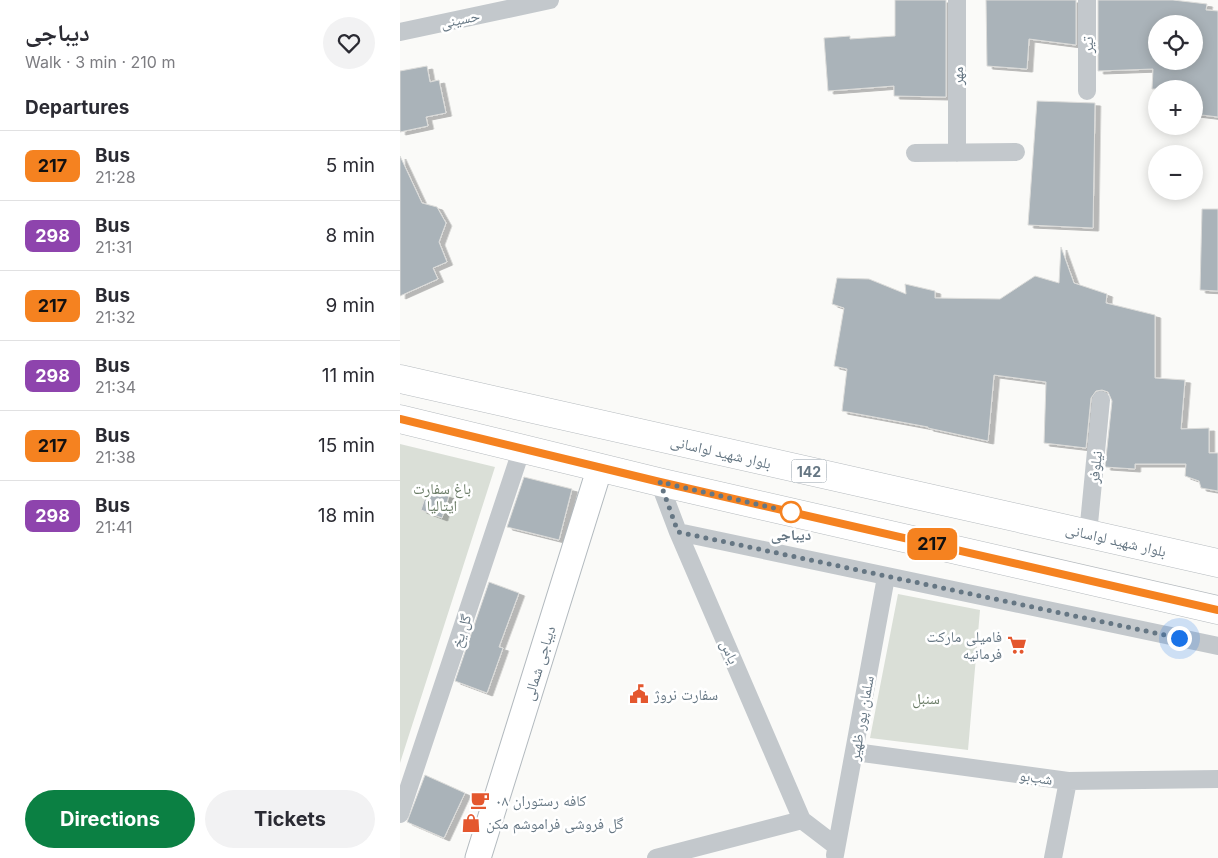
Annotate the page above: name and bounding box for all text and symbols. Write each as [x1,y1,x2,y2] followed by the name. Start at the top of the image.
[439,5,482,33] street label: حسینی
[1148,15,1203,200] map controls
[1148,15,1203,70] button: locate
[323,17,375,69] button: heart
[25,18,90,47] text: دیباجی
[1078,36,1097,54] street label: تیر
[25,52,175,72] text: Walk · 3 min · 210 m
[948,67,967,86] street label: مهر
[1148,80,1203,135] button: +
[25,96,129,119] text: Departures
[95,144,130,167] text: Bus
[1148,145,1203,200] button: −
[326,154,375,177] text: 5 min
[38,155,67,176] text: 217
[95,167,136,187] text: 21:28
[95,214,130,237] text: Bus
[325,224,375,247] text: 8 min
[35,225,70,246] text: 298
[95,237,132,257] text: 21:31
[95,284,130,307] text: Bus
[325,294,375,317] text: 9 min
[38,295,67,316] text: 217
[95,307,136,327] text: 21:32
[95,354,130,377] text: Bus
[322,364,375,387] text: 11 min
[35,365,70,386] text: 298
[95,377,136,397] text: 21:34
[95,424,130,447] text: Bus
[669,431,773,474] street label: بلوار شهید لواسانی
[318,434,375,457] text: 15 min
[38,435,67,456] text: 217
[95,447,136,467] text: 21:38
[1084,450,1106,485] street label: نیلوفر
[792,460,826,482] road number: 142
[413,479,471,515] park label: باغ سفارت ایتالیا
[95,494,130,517] text: Bus
[780,501,802,523] marker: دیباجی
[318,504,375,527] text: 18 min
[35,505,70,526] text: 298
[95,517,132,537] text: 21:41
[1064,519,1168,562] street label: بلوار شهید لواسانی
[771,525,811,544] place label: دیباجی
[903,528,961,560] line badge: 217
[917,533,947,554] text: 217
[447,611,476,651] street label: گل یخ
[519,623,560,703] street label: دیباجی شمالی
[1167,626,1192,651] your location
[927,627,1002,663] place label: فامیلی مارکت فرمانیه
[1006,634,1028,656] supermarket icon: فامیلی مارکت فرمانیه
[716,637,744,668] street label: یاس
[844,674,879,763] street label: سلمان پور ظهیر
[628,683,650,705] public building icon: سفارت نروژ
[653,685,718,704] place label: سفارت نروژ
[912,689,940,709] park label: سنبل
[1018,765,1054,789] street label: شب‌بو
[469,789,491,811] cafe icon: کافه رستوران ٠٨
[25,790,195,848] button: Directions
[205,790,375,848] button: Tickets
[495,791,586,811] place label: کافه رستوران ٠٨
[460,812,482,834] shop icon: گل فروشی فراموشم مکن
[486,814,624,834] place label: گل فروشی فراموشم مکن

